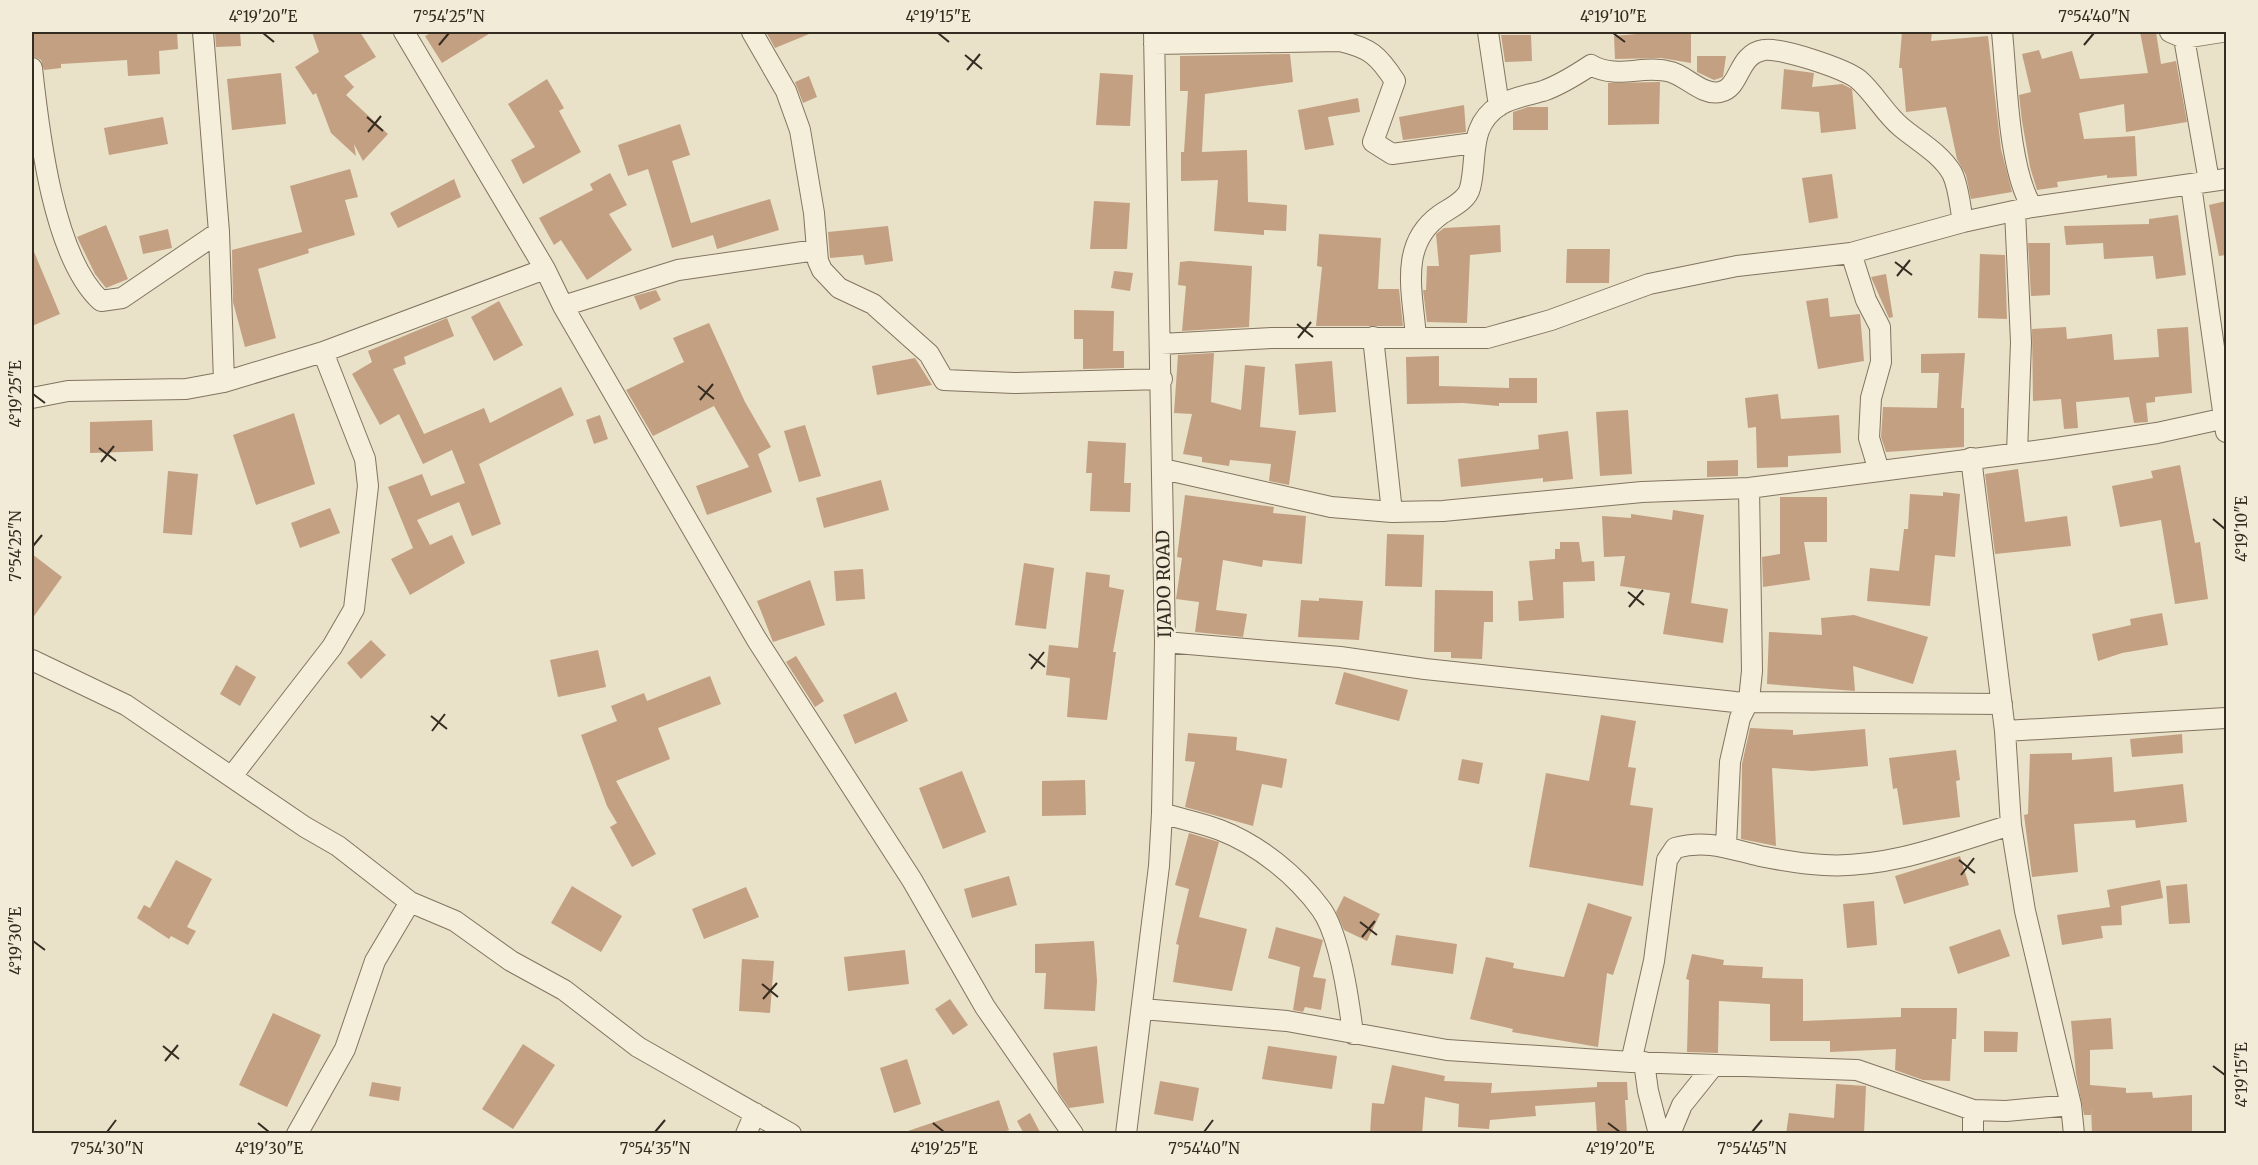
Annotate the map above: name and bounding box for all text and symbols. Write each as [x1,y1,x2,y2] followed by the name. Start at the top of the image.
[229,7,298,26] text: 4°19'20"E
[413,7,485,26] text: 7°54'25"N
[906,7,971,26] text: 4°19'15"E
[1580,7,1646,26] text: 4°19'10"E
[2058,7,2130,26] text: 7°54'40"N
[6,360,25,427] text: 4°19'25"E
[2232,496,2251,562] text: 4°19'10"E
[6,510,25,582] text: 7°54'25"N
[1151,530,1176,638] street label: IJADO ROAD
[6,906,25,975] text: 4°19'30"E
[2232,1042,2251,1107] text: 4°19'15"E
[71,1139,144,1158] text: 7°54'30"N
[235,1139,304,1158] text: 4°19'30"E
[620,1139,691,1158] text: 7°54'35"N
[911,1139,978,1158] text: 4°19'25"E
[1168,1139,1240,1158] text: 7°54'40"N
[1586,1139,1655,1158] text: 4°19'20"E
[1717,1139,1787,1158] text: 7°54'45"N

